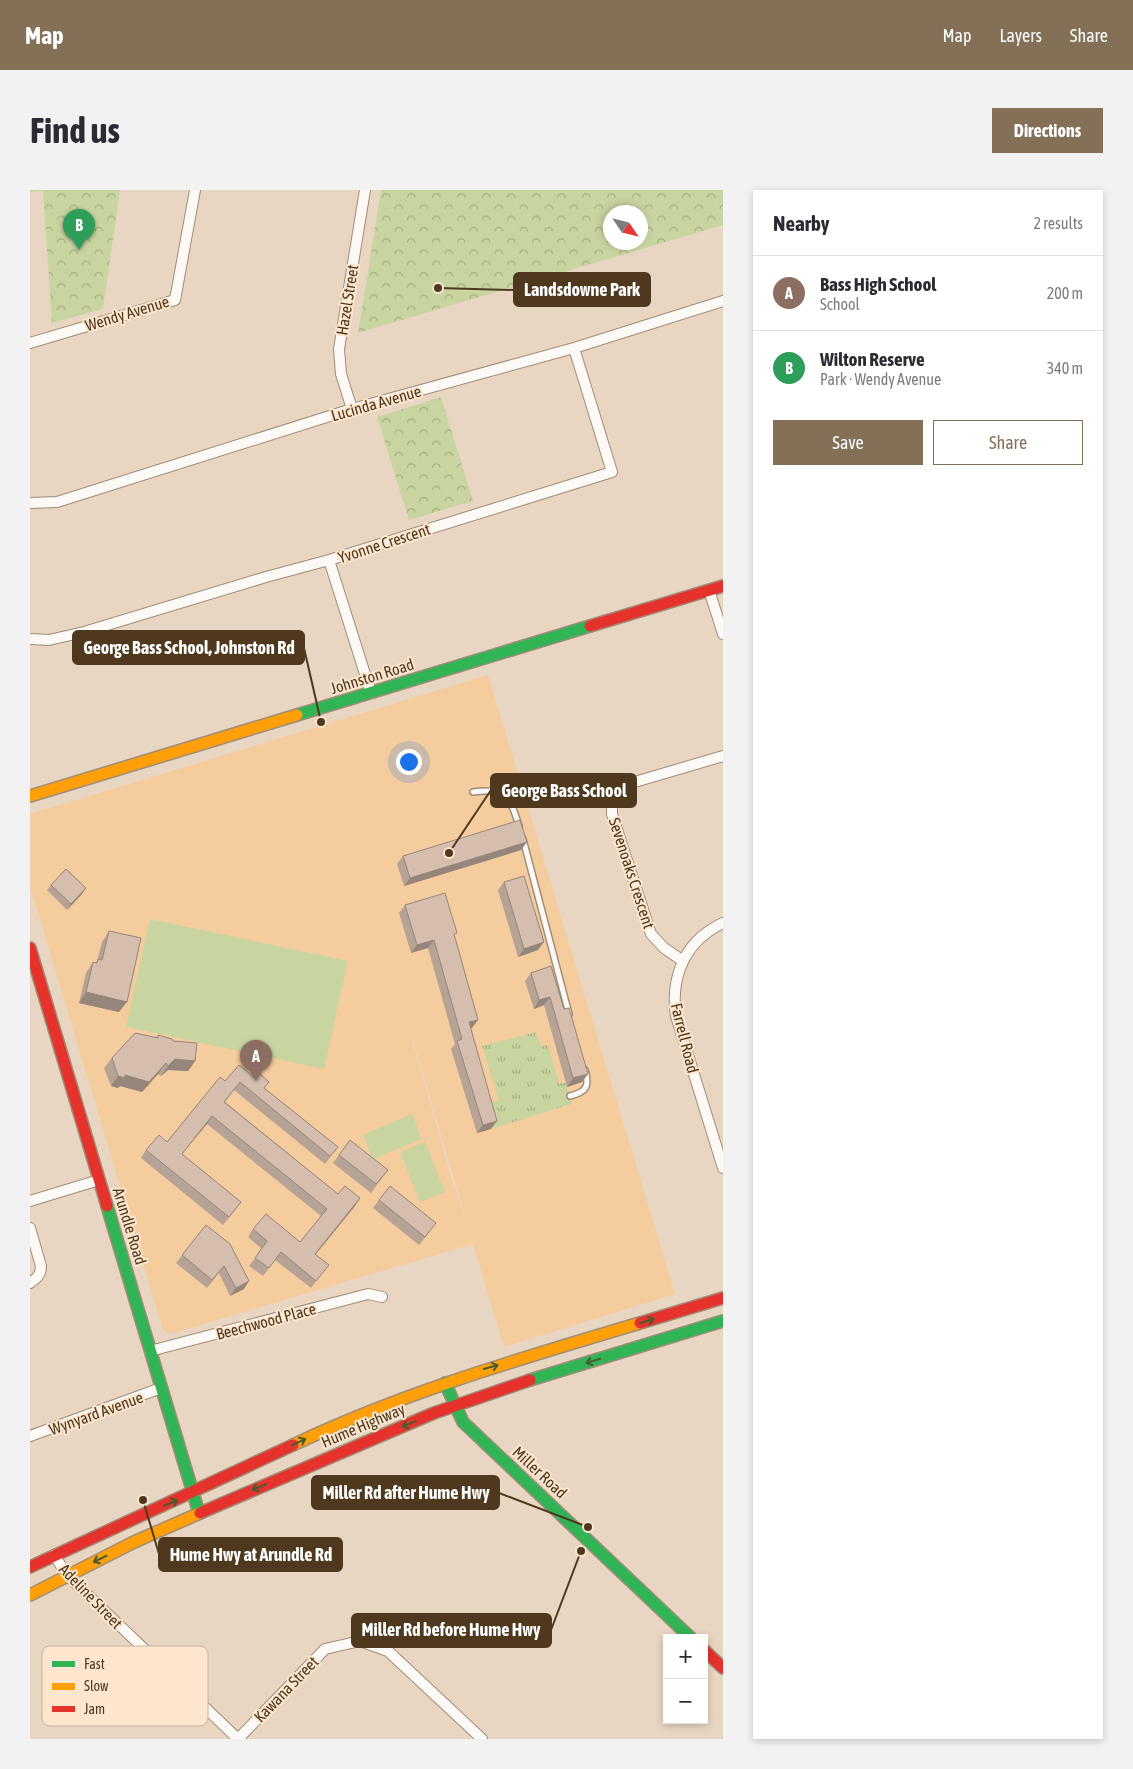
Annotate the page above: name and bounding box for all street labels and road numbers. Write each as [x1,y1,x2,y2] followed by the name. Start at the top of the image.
[333,263,362,337] street label: Hazel Street
[83,292,171,335] street label: Wendy Avenue
[329,382,423,424] street label: Lucinda Avenue
[336,519,433,566] street label: Yvonne Crescent
[328,655,416,697] street label: Johnston Road
[606,815,659,931] street label: Sevenoaks Crescent
[668,1001,702,1075] street label: Farrell Road
[110,1185,150,1267] street label: Arundle Road
[214,1299,318,1343] street label: Beechwood Place
[47,1388,146,1439] street label: Wynyard Avenue
[318,1399,408,1452] street label: Hume Highway
[509,1442,571,1502] street label: Miller Road
[56,1560,127,1632] street label: Adeline Street
[250,1652,322,1726] street label: Kawana Street

